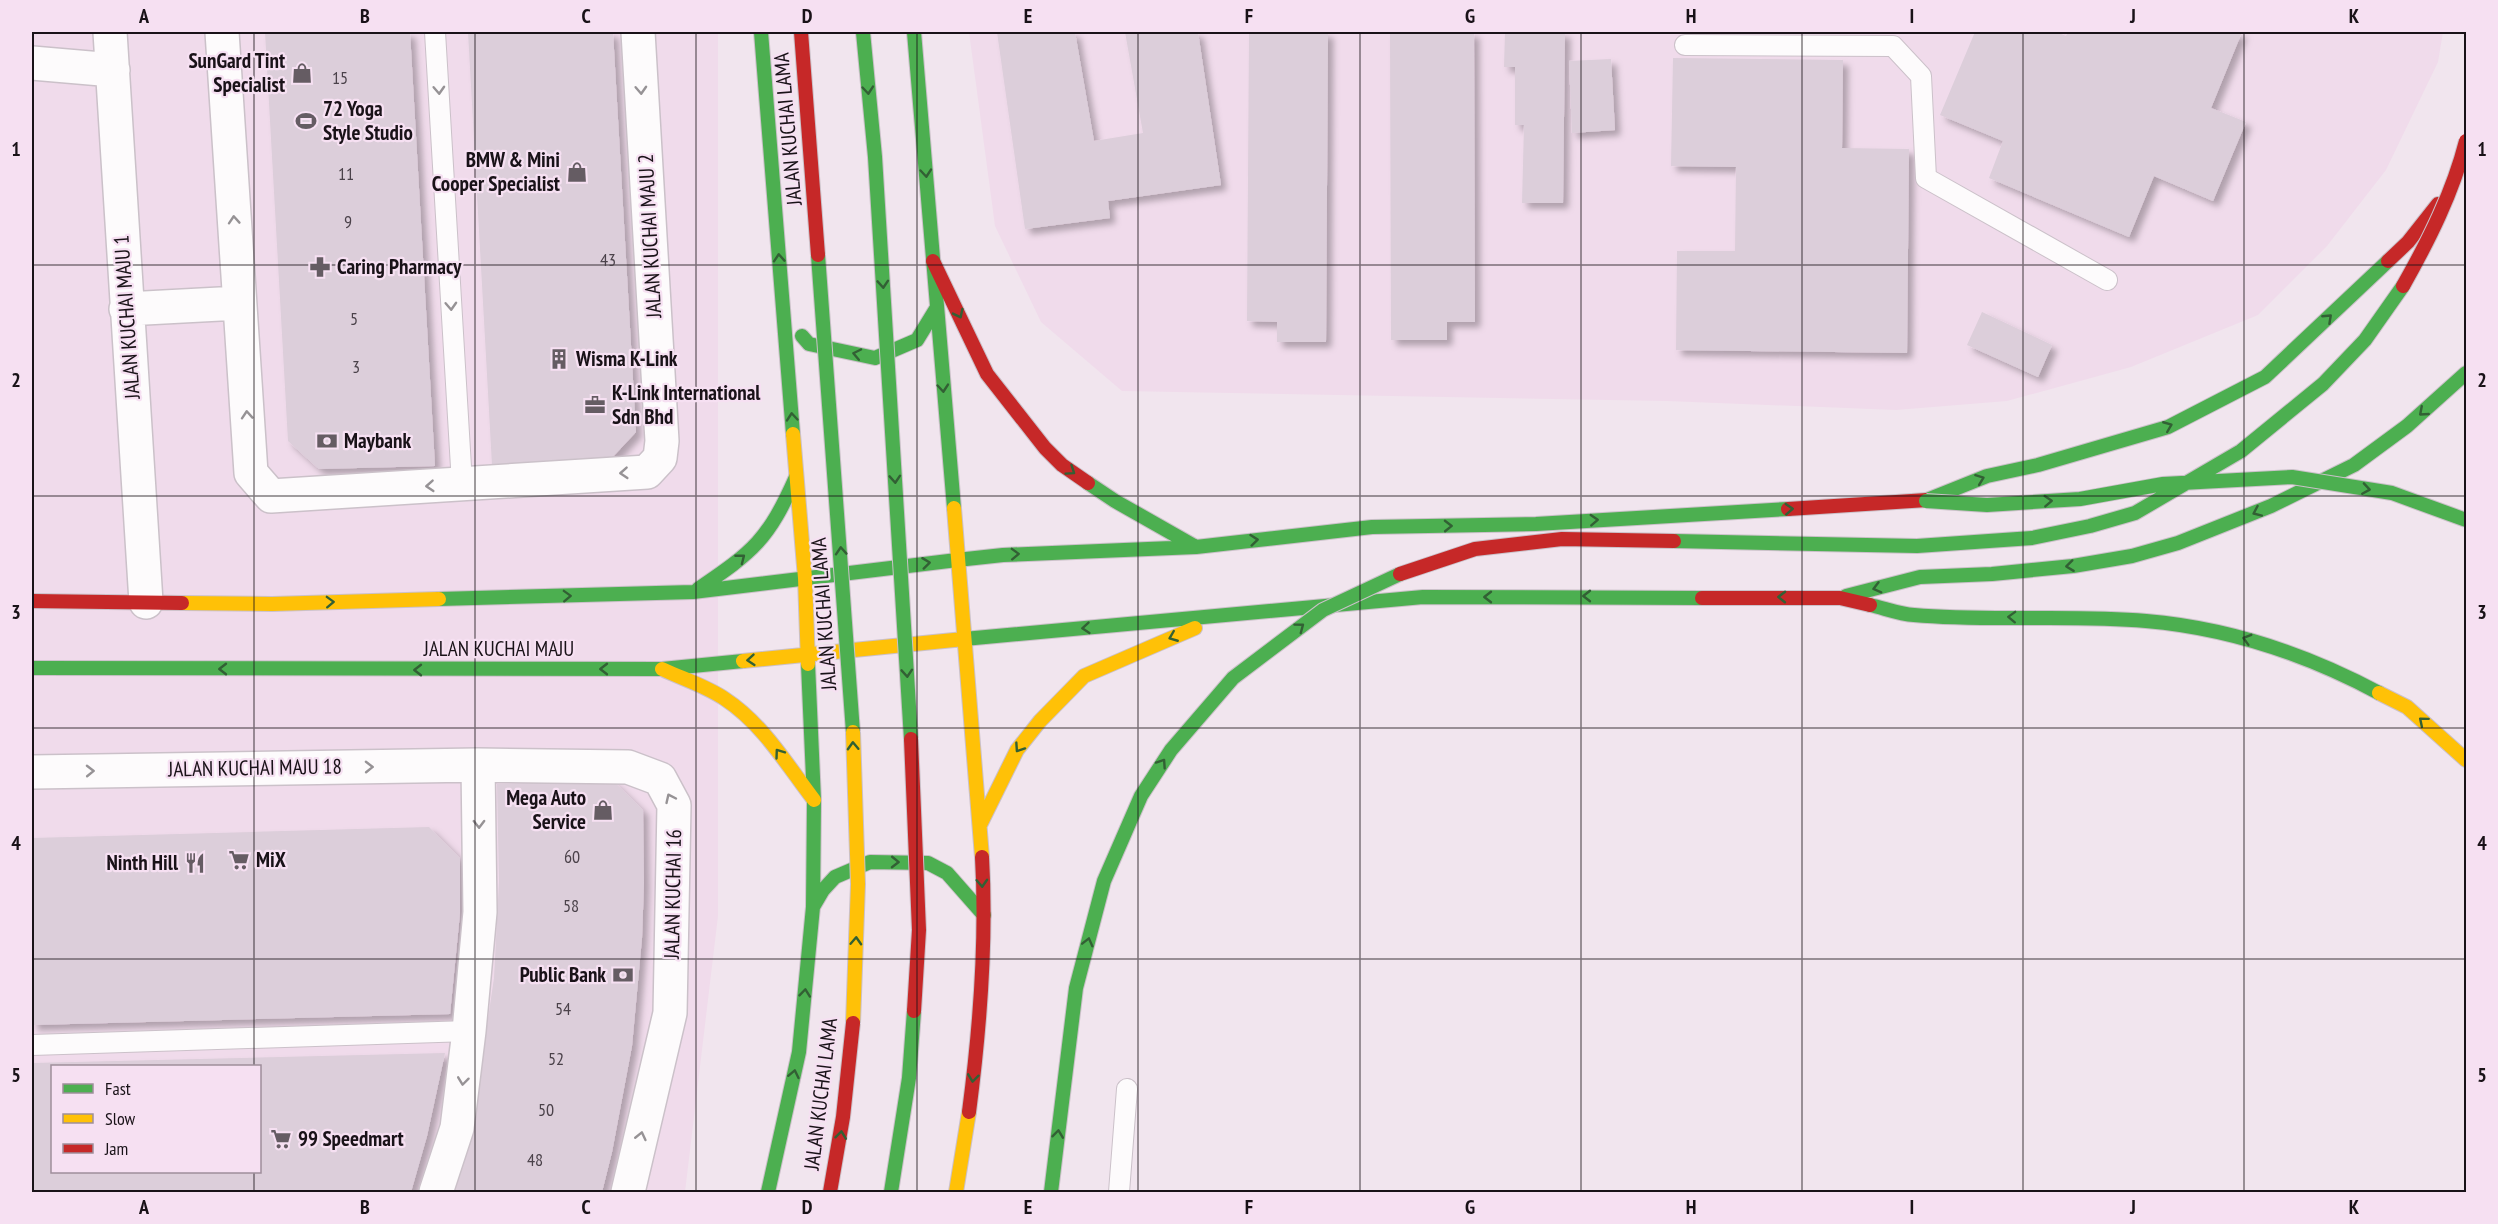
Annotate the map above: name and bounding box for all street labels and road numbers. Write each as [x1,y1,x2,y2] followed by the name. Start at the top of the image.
[767,52,808,207] street label: JALAN KUCHAI LAMA
[632,153,667,320] street label: JALAN KUCHAI MAJU 2
[107,234,146,401] street label: JALAN KUCHAI MAJU 1
[805,537,842,692] street label: JALAN KUCHAI LAMA
[423,635,574,662] street label: JALAN KUCHAI MAJU
[167,752,342,783] street label: JALAN KUCHAI MAJU 18
[658,829,687,960] street label: JALAN KUCHAI 16
[798,1016,843,1173] street label: JALAN KUCHAI LAMA

